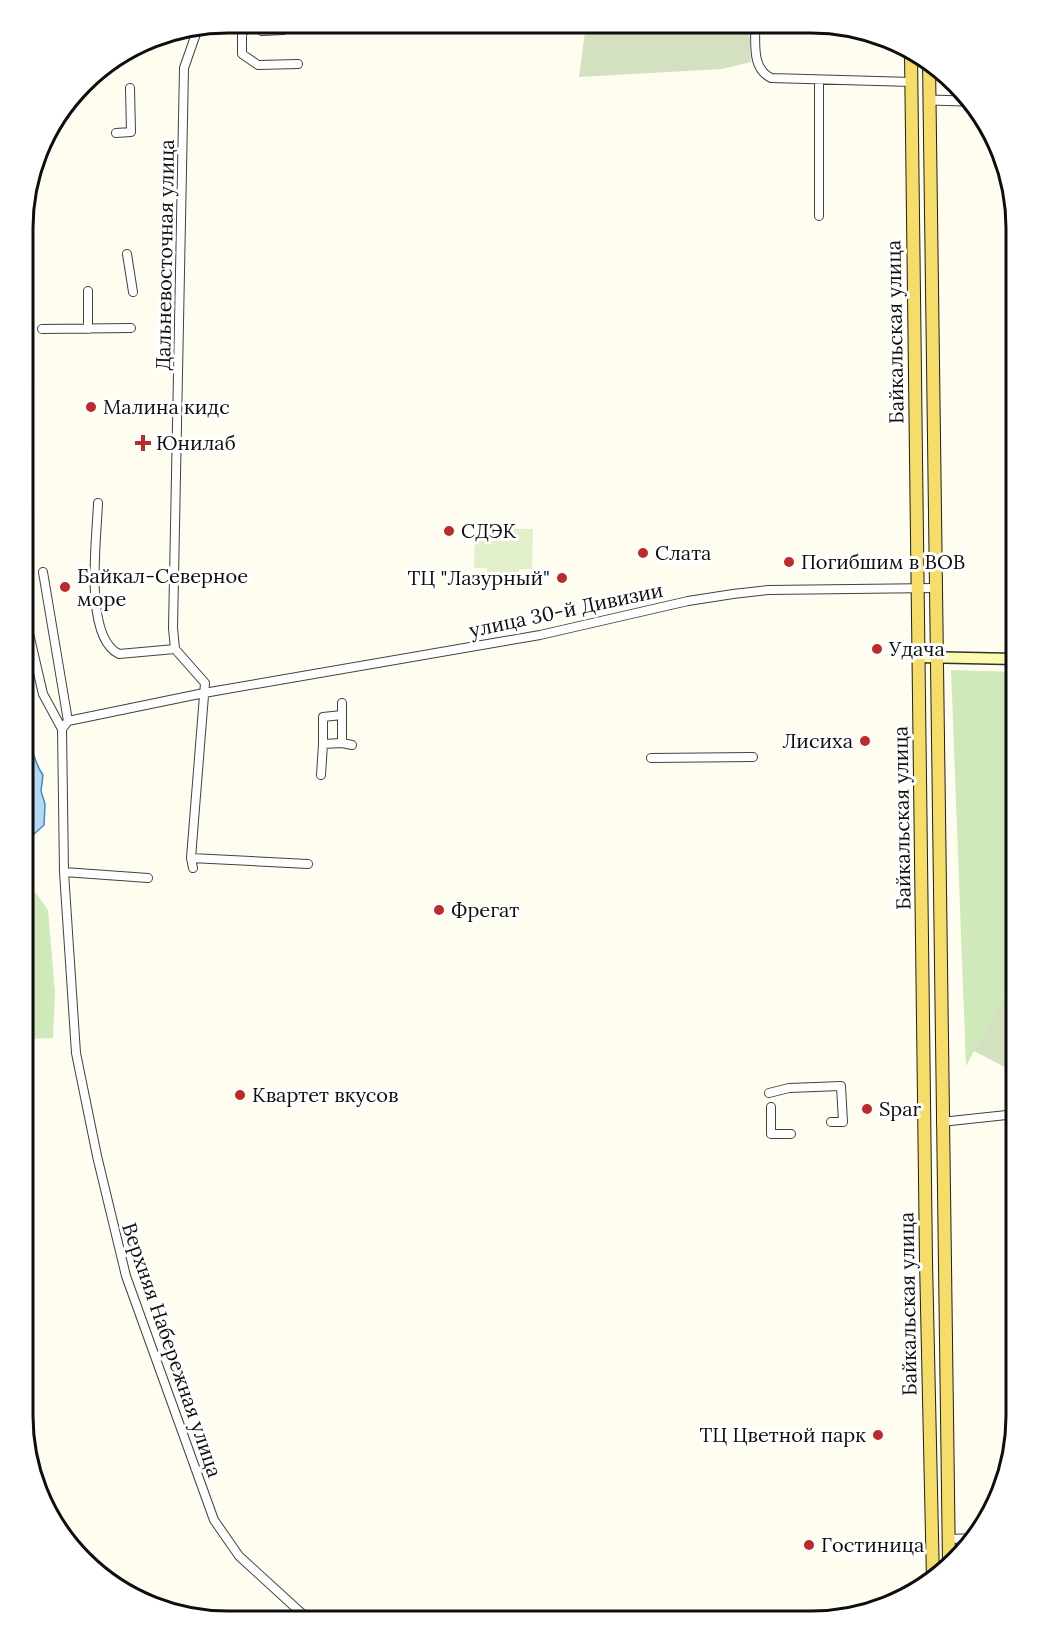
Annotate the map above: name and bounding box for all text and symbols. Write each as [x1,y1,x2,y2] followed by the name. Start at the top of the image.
[150,139,179,371] street label: Дальневосточная улица
[880,240,909,424] street label: Байкальская улица
[103,394,230,419] place label: Малина кидс
[84,400,98,414] marker: Малина кидс
[156,430,236,455] place label: Юнилаб
[134,434,152,452] marker: Юнилаб
[461,518,517,543] place label: СДЭК
[442,524,456,538] marker: СДЭК
[655,540,711,565] place label: Слата
[636,546,650,560] marker: Слата
[801,549,965,574] place label: Погибшим в ВОВ
[782,555,796,569] marker: Погибшим в ВОВ
[77,563,248,611] place label: Байкал-Северное море
[407,565,550,590] place label: ТЦ "Лазурный"
[555,571,569,585] marker: ТЦ "Лазурный"
[467,577,665,642] street label: улица 30-й Дивизии
[58,580,72,594] marker: Байкал-Северное море
[888,636,945,661] place label: Удача
[870,642,884,656] marker: Удача
[887,726,916,910] street label: Байкальская улица
[783,728,853,753] place label: Лисиха
[858,734,872,748] marker: Лисиха
[451,897,519,922] place label: Фрегат
[432,903,446,917] marker: Фрегат
[252,1082,398,1107] place label: Квартет вкусов
[233,1088,247,1102] marker: Квартет вкусов
[879,1096,921,1121] place label: Spar
[860,1102,874,1116] marker: Spar
[893,1212,922,1396] street label: Байкальская улица
[117,1219,228,1480] street label: Верхняя Набережная улица
[700,1422,866,1447] place label: ТЦ Цветной парк
[871,1428,885,1442] marker: ТЦ Цветной парк
[821,1532,924,1557] place label: Гостиница
[802,1538,816,1552] marker: Гостиница

